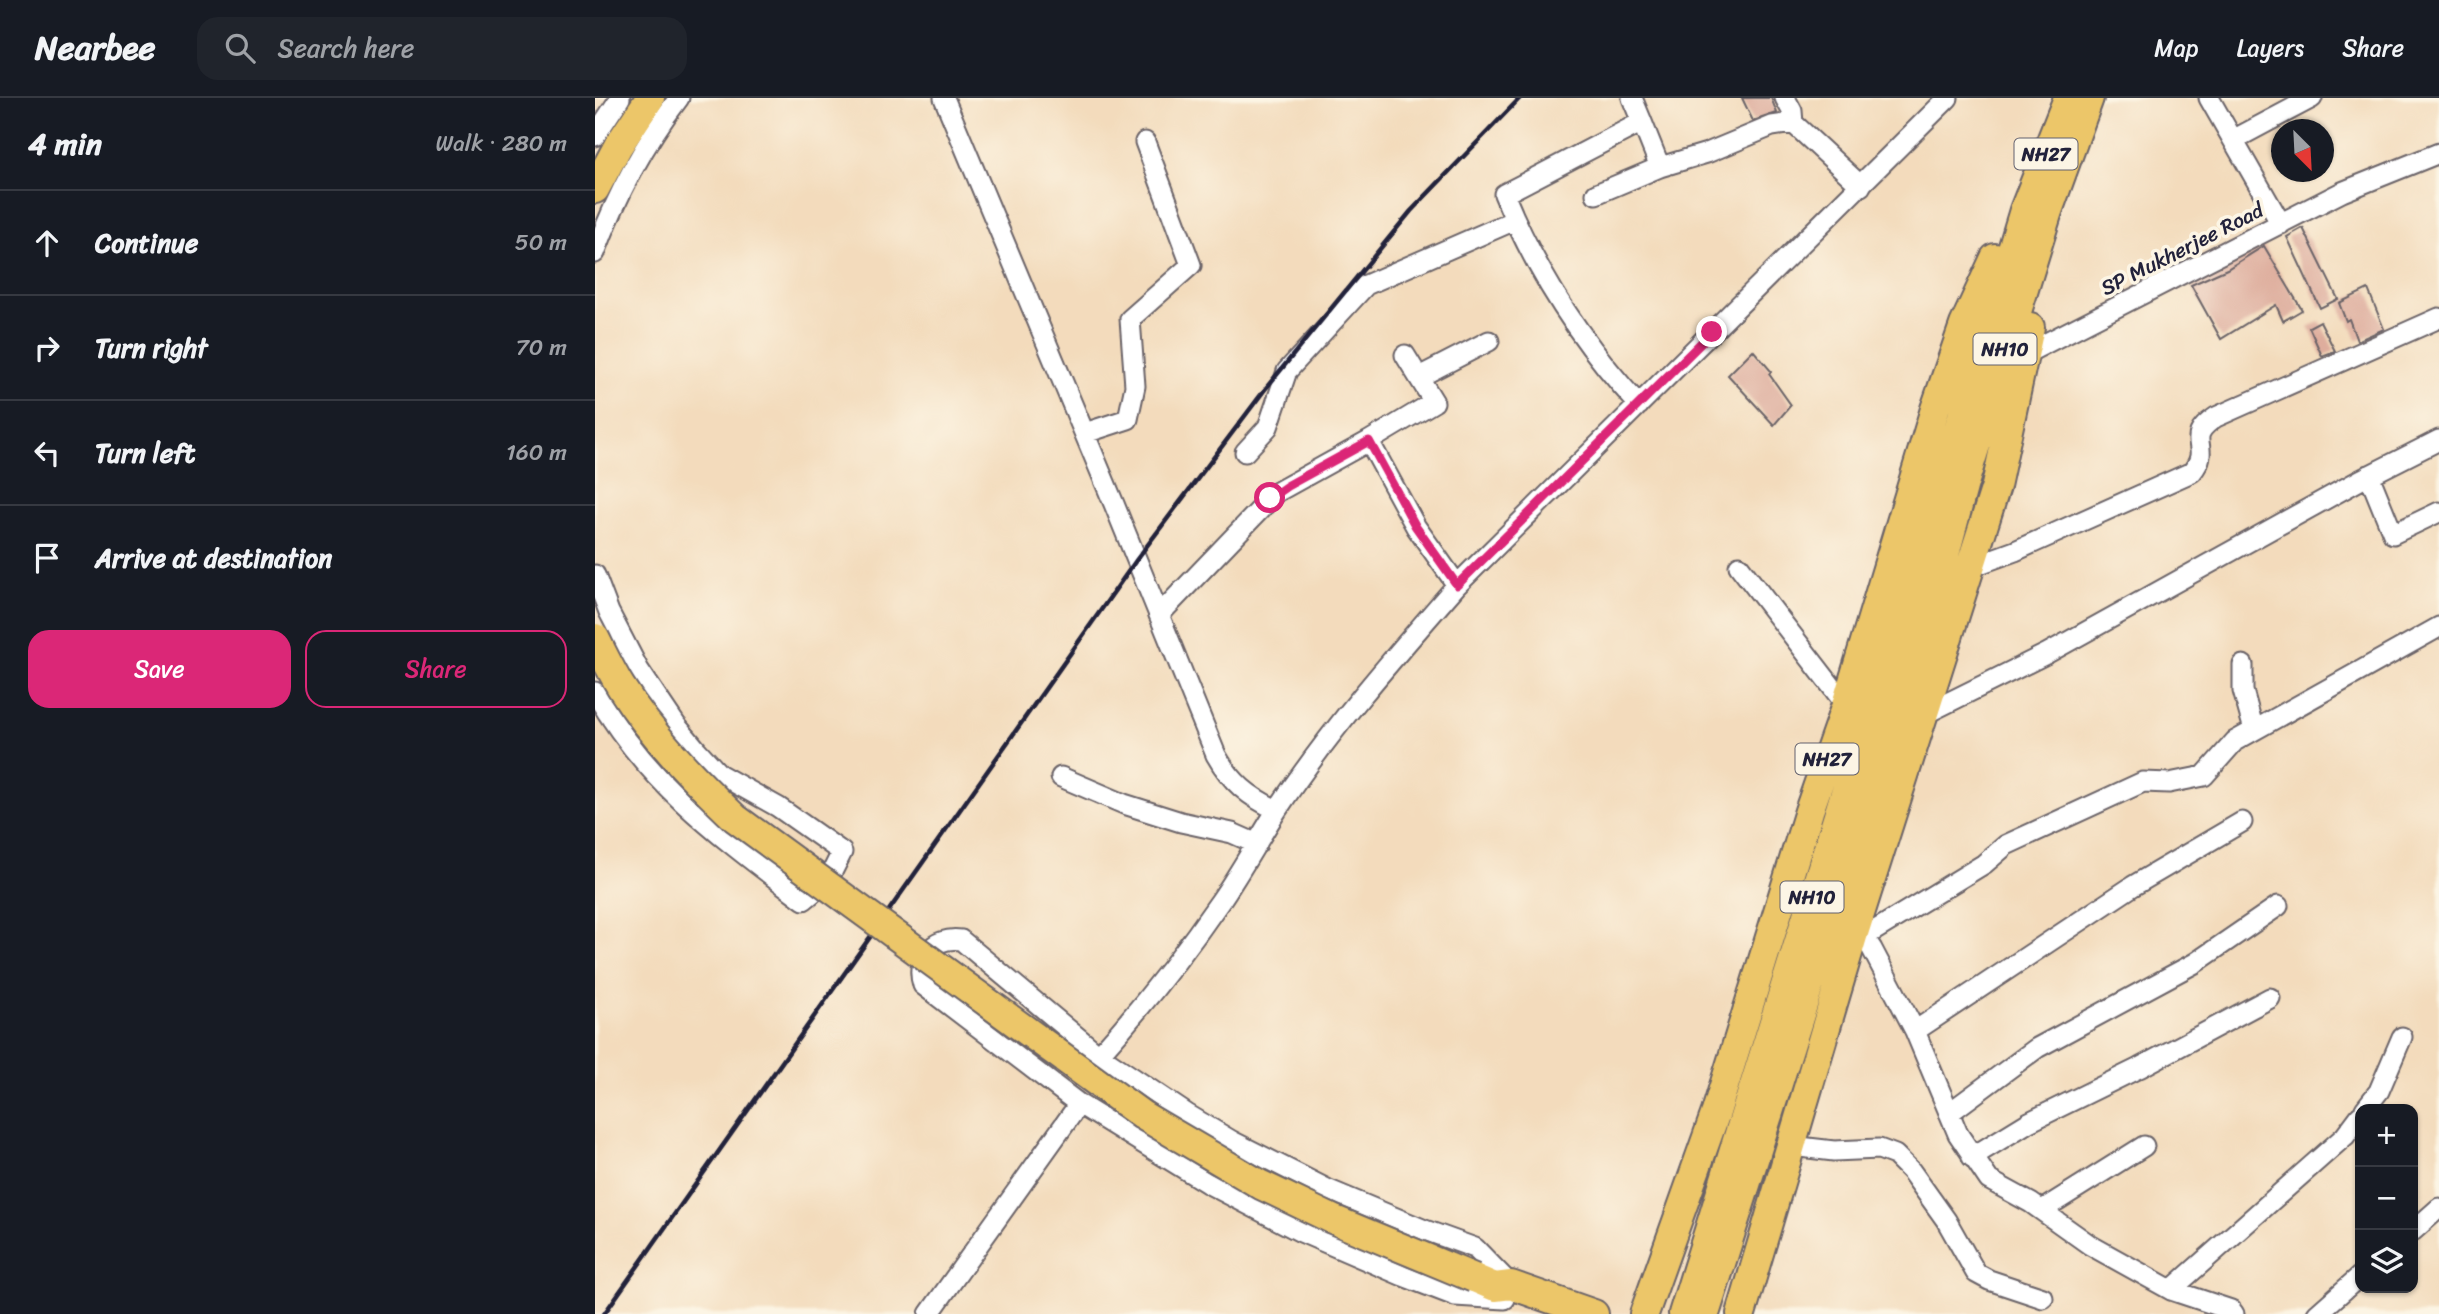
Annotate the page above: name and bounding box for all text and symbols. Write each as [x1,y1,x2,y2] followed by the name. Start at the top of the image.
[197,17,687,80] search box
[35,19,155,77] text: Nearbee
[277,25,414,71] text: Search here
[2154,27,2199,69] text: Map
[2237,27,2304,69] text: Layers
[2342,27,2404,69] text: Share
[221,29,259,67] icon: search
[28,117,102,171] text: 4 min
[2271,119,2334,182] north arrow
[436,123,567,164] text: Walk · 280 m
[2015,138,2077,170] road number: NH27
[2094,191,2272,307] street label: SP Mukherjee Road
[95,220,198,266] text: Continue
[515,222,567,263] text: 50 m
[28,224,66,262] icon: ahead
[1696,316,1727,347] route end
[95,325,208,371] text: Turn right
[516,327,567,368] text: 70 m
[28,329,66,367] icon: right
[1973,333,2037,364] road number: NH10
[95,430,195,476] text: Turn left
[506,432,567,473] text: 160 m
[28,434,66,472] icon: left
[1254,482,1285,513] route start
[95,535,332,581] text: Arrive at destination
[28,539,66,577] icon: arrive
[28,630,291,708] button: Save
[305,630,567,708] button: Share
[1795,744,1859,774] road number: NH27
[1781,882,1843,912] road number: NH10
[2355,1104,2418,1293] map controls
[2355,1104,2418,1167] button: +
[2355,1167,2418,1230] button: −
[2355,1230,2418,1293] button: layers

